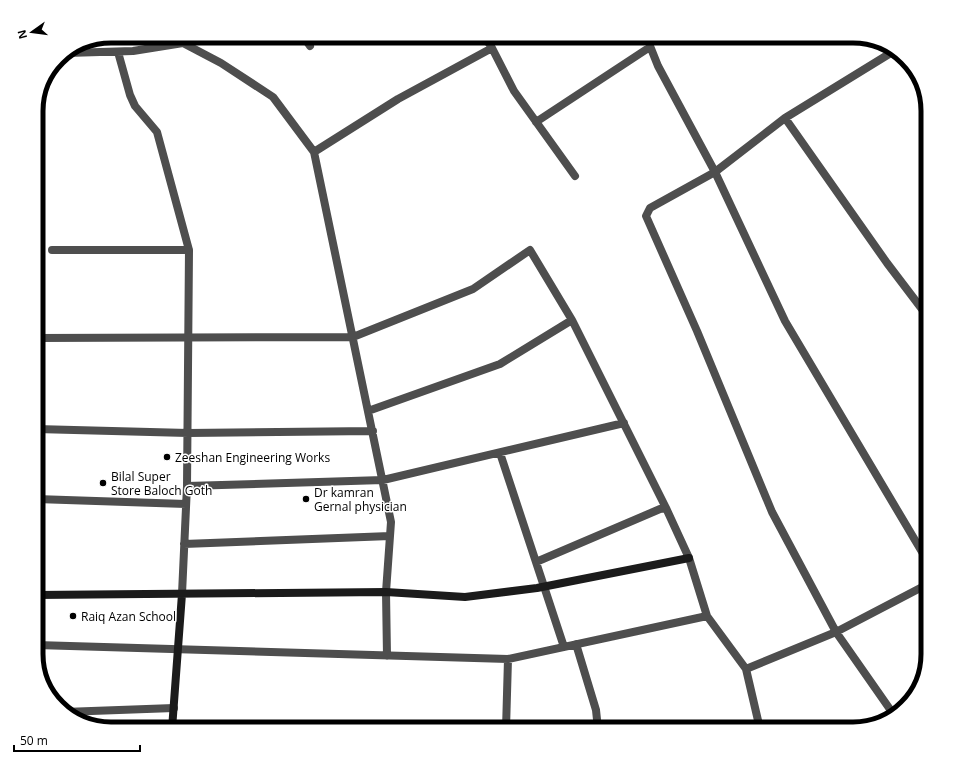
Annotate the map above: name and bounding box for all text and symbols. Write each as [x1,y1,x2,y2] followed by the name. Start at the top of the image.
[12,12,52,52] north arrow
[13,28,30,41] text: N
[175,449,330,466] place label: Zeeshan Engineering Works
[162,452,172,462] marker: Zeeshan Engineering Works
[111,468,212,499] place label: Bilal Super Store Baloch Goth
[98,478,108,488] marker: Bilal Super Store Baloch Goth
[314,484,407,515] place label: Dr kamran Gernal physician
[301,494,311,504] marker: Dr kamran Gernal physician
[81,608,176,625] place label: Raiq Azan School
[68,611,78,621] marker: Raiq Azan School
[14,727,140,753] scale bar
[20,732,48,749] text: 50 m

